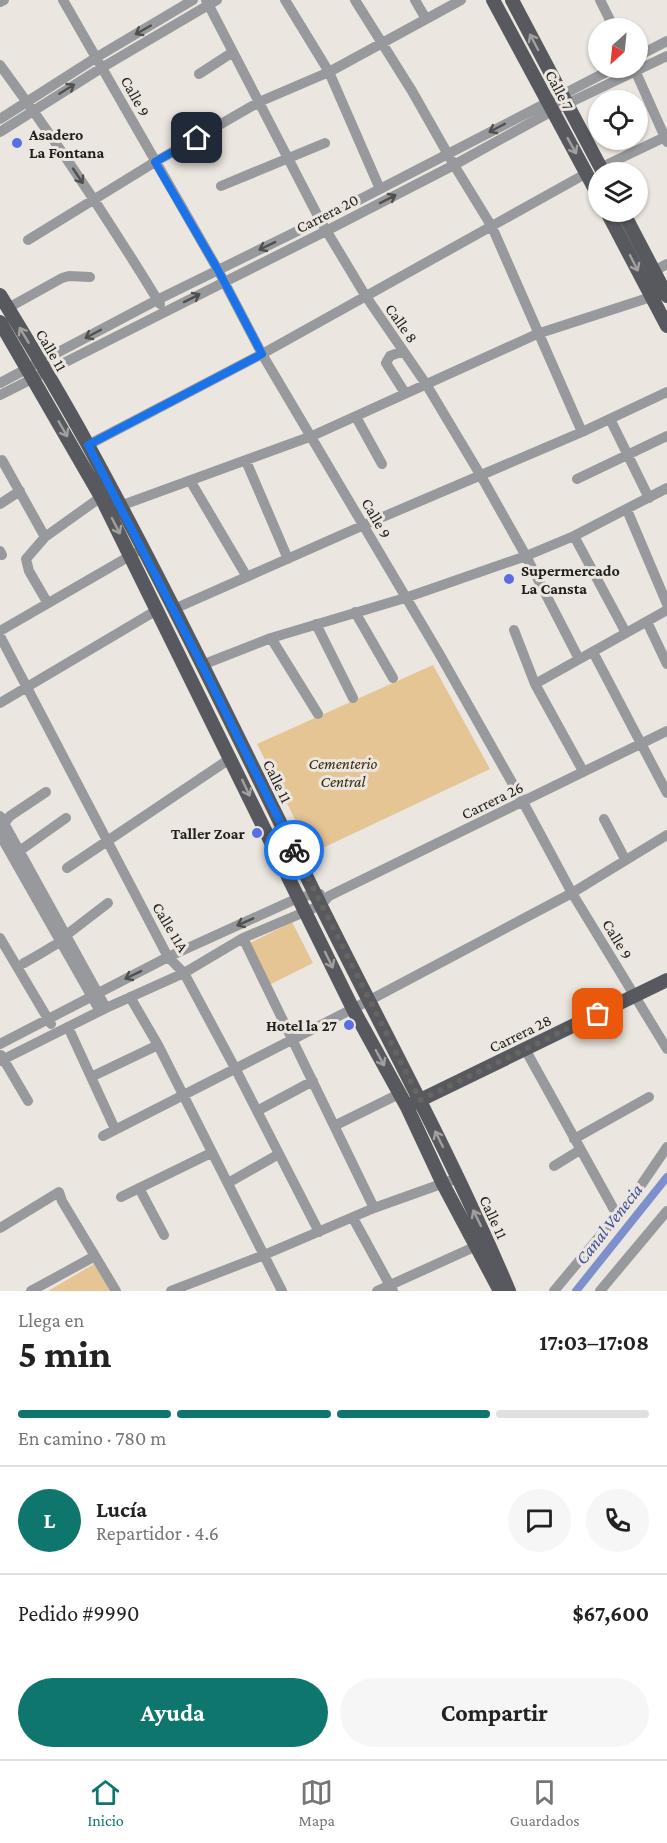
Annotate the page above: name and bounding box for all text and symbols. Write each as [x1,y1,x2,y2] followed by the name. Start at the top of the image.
[588,18,648,78] north arrow
[588,18,648,222] map controls
[135,24,152,36] one-way arrow
[527,33,539,51] one-way arrow
[542,67,577,114] street label: Calle 7
[118,73,153,119] street label: Calle 9
[58,83,75,95] one-way arrow
[588,90,648,150] button: locate
[171,112,222,163] pin
[180,121,213,154] icon: home
[488,123,506,134] one-way arrow
[28,126,105,161] place label: Asadero La Fontana
[10,136,24,150] marker: Asadero La Fontana
[566,137,578,154] one-way arrow
[588,162,648,222] button: layers
[72,168,84,184] one-way arrow
[293,191,361,236] street label: Carrera 20
[379,193,396,205] one-way arrow
[258,240,276,252] one-way arrow
[629,254,640,272] one-way arrow
[182,292,200,303] one-way arrow
[382,300,421,346] street label: Calle 8
[33,326,70,374] street label: Calle 11
[18,327,30,344] one-way arrow
[85,328,102,340] one-way arrow
[57,420,69,437] one-way arrow
[358,495,395,541] street label: Calle 9
[111,517,123,535] one-way arrow
[521,562,620,597] place label: Supermercado La Cansta
[502,572,516,586] marker: Supermercado La Cansta
[309,755,378,790] park label: Cementerio Central
[260,757,295,806] street label: Calle 11
[459,778,526,823] street label: Carrera 26
[240,779,252,797] one-way arrow
[264,820,324,880] courier
[171,825,246,842] place label: Taller Zoar
[250,826,264,840] marker: Taller Zoar
[278,834,311,867] icon: bike
[149,899,192,956] street label: Calle 11A
[599,916,636,962] street label: Calle 9
[236,917,254,929] one-way arrow
[323,951,335,968] one-way arrow
[124,969,142,981] one-way arrow
[572,988,623,1039] pin
[581,997,614,1030] icon: bag
[486,1011,554,1056] street label: Carrera 28
[266,1017,337,1034] place label: Hotel la 27
[342,1018,356,1032] marker: Hotel la 27
[374,1049,386,1066] one-way arrow
[433,1131,444,1149] one-way arrow
[571,1179,647,1268] water label: Canal Venecia
[476,1193,511,1242] street label: Calle 11
[471,1210,483,1228] one-way arrow
[18,1309,84,1331] text: Llega en
[539,1330,649,1355] text: 17:03–17:08
[18,1332,111,1375] text: 5 min
[18,1427,166,1449] text: En camino · 780 m
[508,1489,571,1552] button: chat
[586,1489,649,1552] button: phone
[96,1497,147,1522] text: Lucía
[44,1508,55,1533] text: L
[96,1522,219,1544] text: Repartidor · 4.6
[18,1601,140,1626] text: Pedido #9990
[573,1601,649,1626] text: $67,600
[18,1678,328,1747] button: Ayuda
[340,1678,649,1747] button: Compartir
[87,1776,124,1829] tab: Inicio
[299,1776,335,1829] tab: Mapa
[510,1776,580,1829] tab: Guardados

